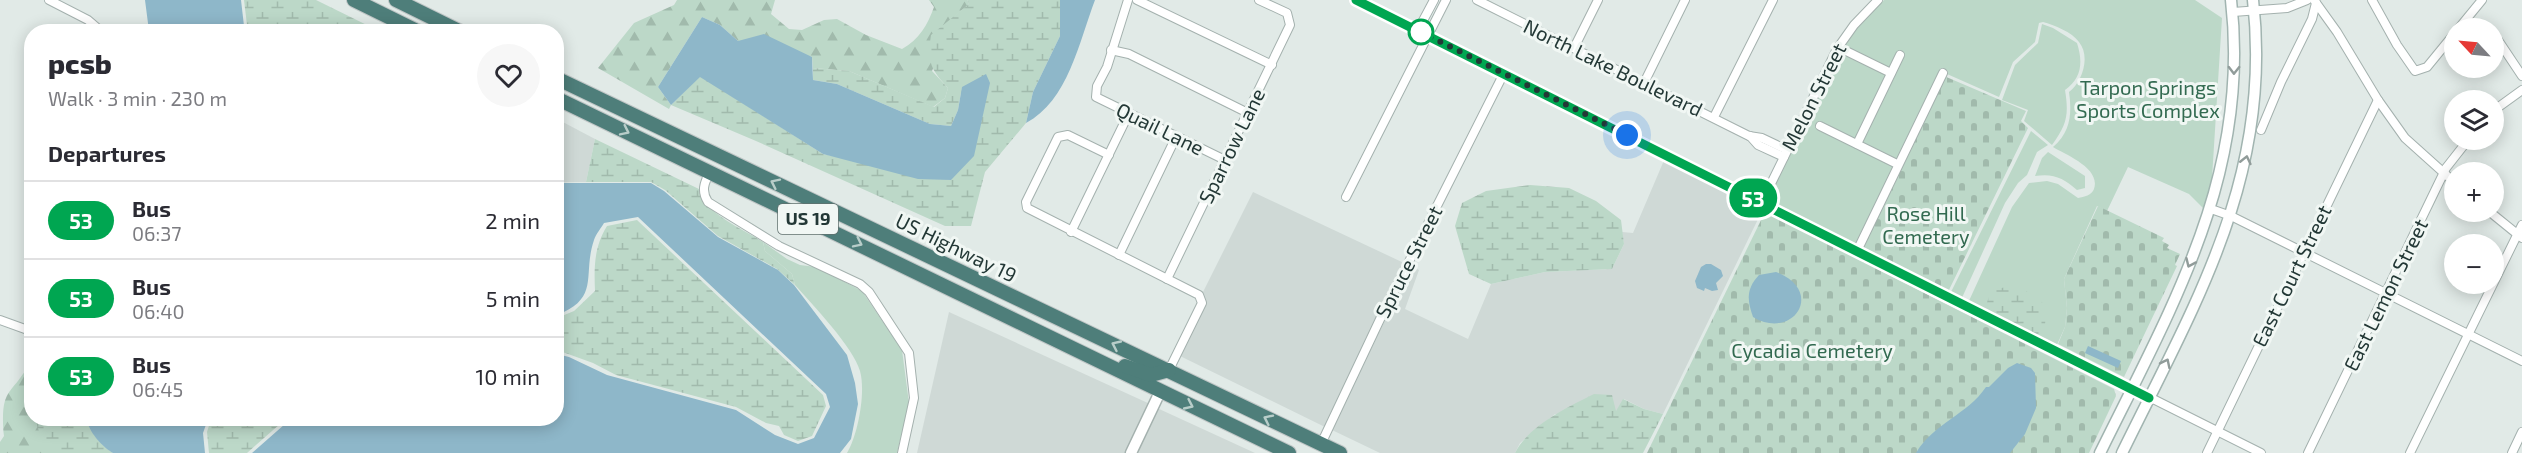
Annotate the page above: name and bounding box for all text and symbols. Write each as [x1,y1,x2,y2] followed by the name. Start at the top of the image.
[1520,13,1707,121] street label: North Lake Boulevard
[2444,18,2504,78] north arrow
[2444,18,2504,294] map controls
[1408,19,1434,45] unlabelled marker
[1776,39,1851,154] street label: Melon Street
[477,44,540,107] button: heart
[48,46,112,80] text: pcsb
[2228,66,2241,75] one-way arrow
[2076,75,2220,122] park label: Tarpon Springs Sports Complex
[1193,84,1269,207] street label: Sparrow Lane
[48,86,227,110] text: Walk · 3 min · 230 m
[2444,90,2504,150] button: layers
[1113,97,1208,160] street label: Quail Lane
[1612,120,1642,150] your location
[619,123,630,135] one-way arrow
[48,140,166,166] text: Departures
[2239,155,2252,165] one-way arrow
[2444,162,2504,222] button: +
[770,178,781,190] one-way arrow
[1726,178,1780,218] line badge: 53
[1741,186,1765,211] text: 53
[132,195,171,221] text: Bus
[1370,201,1447,322] street label: Spruce Street
[1882,201,1970,248] park label: Rose Hill Cemetery
[2247,201,2336,350] street label: East Court Street
[778,204,838,234] road number: US 19
[485,207,540,233] text: 2 min
[892,207,1021,287] street label: US Highway 19
[69,208,93,233] text: 53
[2338,214,2432,374] street label: East Lemon Street
[132,221,182,245] text: 06:37
[2444,234,2504,294] button: −
[851,235,862,247] one-way arrow
[2185,257,2197,268] one-way arrow
[132,273,171,299] text: Bus
[486,285,540,311] text: 5 min
[69,286,93,311] text: 53
[132,299,185,323] text: 06:40
[1731,338,1893,362] park label: Cycadia Cemetery
[1111,340,1122,352] one-way arrow
[132,351,171,377] text: Bus
[2159,358,2171,369] one-way arrow
[476,363,540,389] text: 10 min
[69,364,93,389] text: 53
[132,377,183,401] text: 06:45
[1183,398,1194,410] one-way arrow
[1264,414,1275,426] one-way arrow

